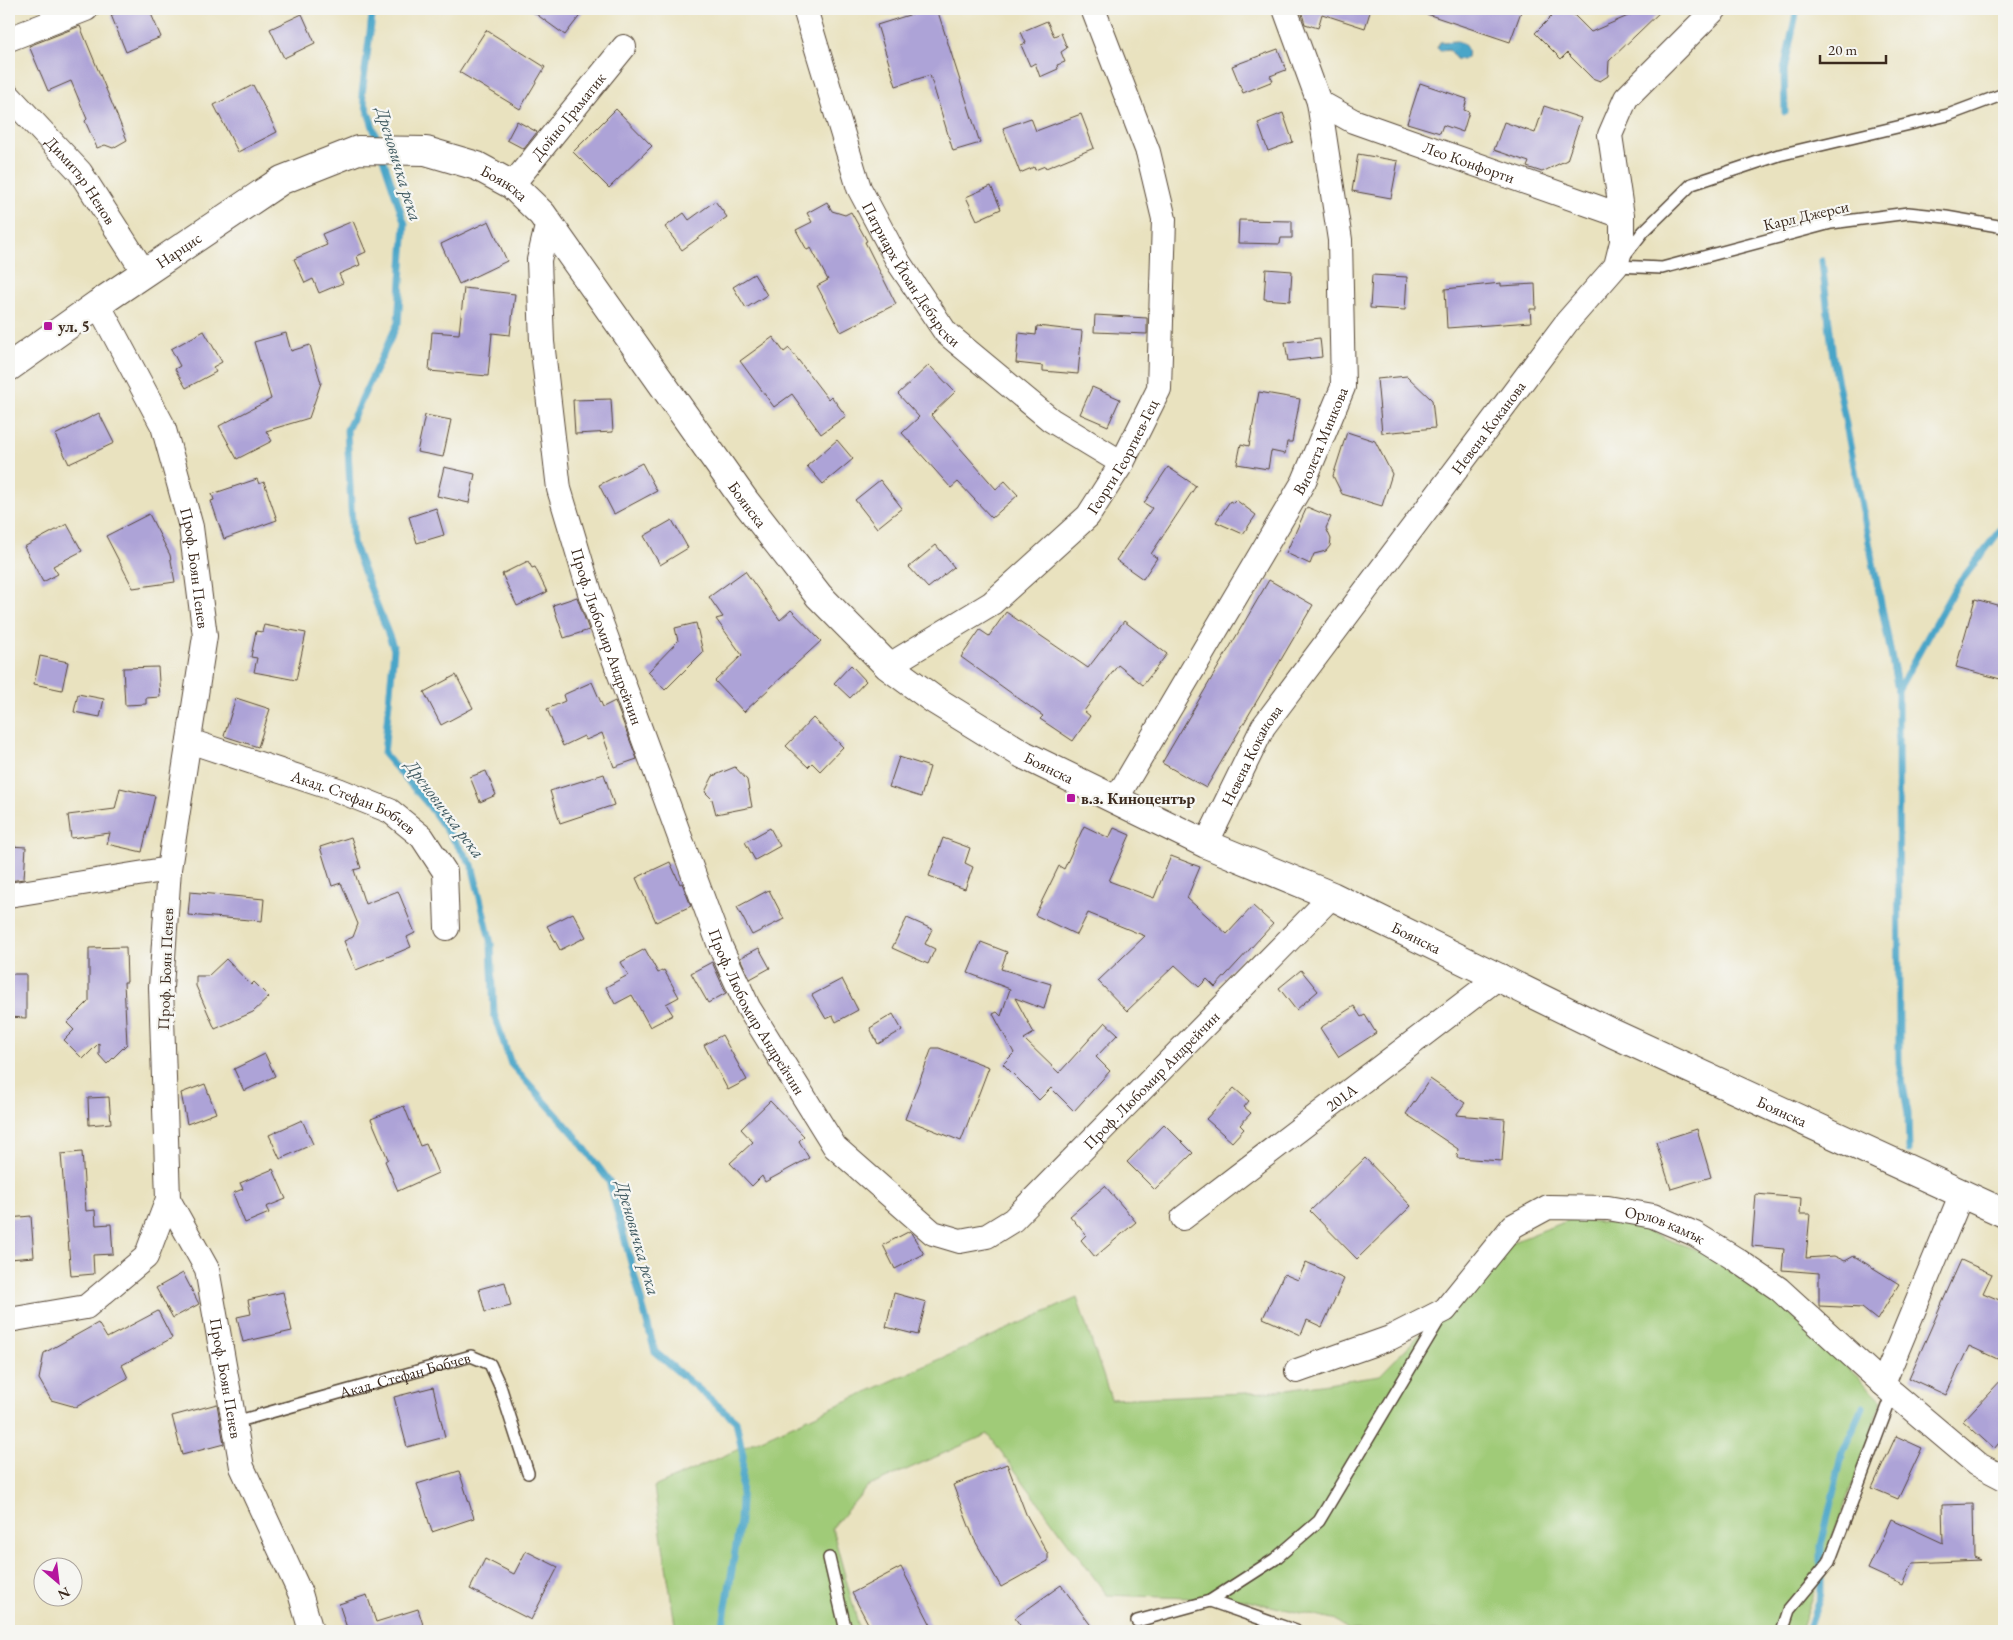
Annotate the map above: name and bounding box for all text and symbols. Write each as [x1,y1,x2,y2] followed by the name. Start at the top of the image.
[1820,32,1887,64] scale bar
[1828,40,1857,59] text: 20 m
[527,68,611,164] street label: Дойно Граматик
[370,102,428,224] water label: Дреновичка река
[41,132,121,229] street label: Димитър Ненов
[1420,137,1518,188] street label: Лео Конфорти
[477,160,533,206] street label: Боянска
[1761,195,1851,236] street label: Карл Джерси
[857,198,965,352] street label: Патриарх Йоан Дебърски
[152,227,206,273] street label: Нарцис
[58,316,90,337] place label: ул. 5
[42,320,54,332] marker: ул. 5
[1447,376,1531,478] street label: Невена Коканова
[1288,383,1353,499] street label: Виолета Минкова
[1082,395,1164,518] street label: Георги Георгиев-Гец
[723,477,772,532] street label: Боянска
[175,505,214,630] street label: Проф. Боян Пенев
[566,545,648,728] street label: Проф. Любомир Андрейчин
[1216,700,1288,809] street label: Невена Коканова
[1020,747,1078,789] street label: Боянска
[399,753,490,863] water label: Дреновичка река
[288,765,420,839] street label: Акад. Стефан Бобчев
[1081,788,1195,809] place label: в.з. Киноцентър
[1065,792,1077,804] marker: в.з. Киноцентър
[153,908,178,1030] street label: Проф. Боян Пенев
[1388,917,1445,959] street label: Боянска
[703,926,810,1099] street label: Проф. Любомир Андрейчин
[1079,1006,1224,1154] street label: Проф. Любомир Андрейчин
[1322,1078,1362,1116] street label: 201А
[1754,1091,1811,1132] street label: Боянска
[610,1176,666,1298] water label: Дреновичка река
[1623,1201,1710,1249] street label: Орлов камък
[205,1316,247,1440] street label: Проф. Боян Пенев
[336,1347,473,1404] street label: Акад. Стефан Бобчев
[32,1558,82,1608] north arrow
[54,1583,73,1604] text: N

